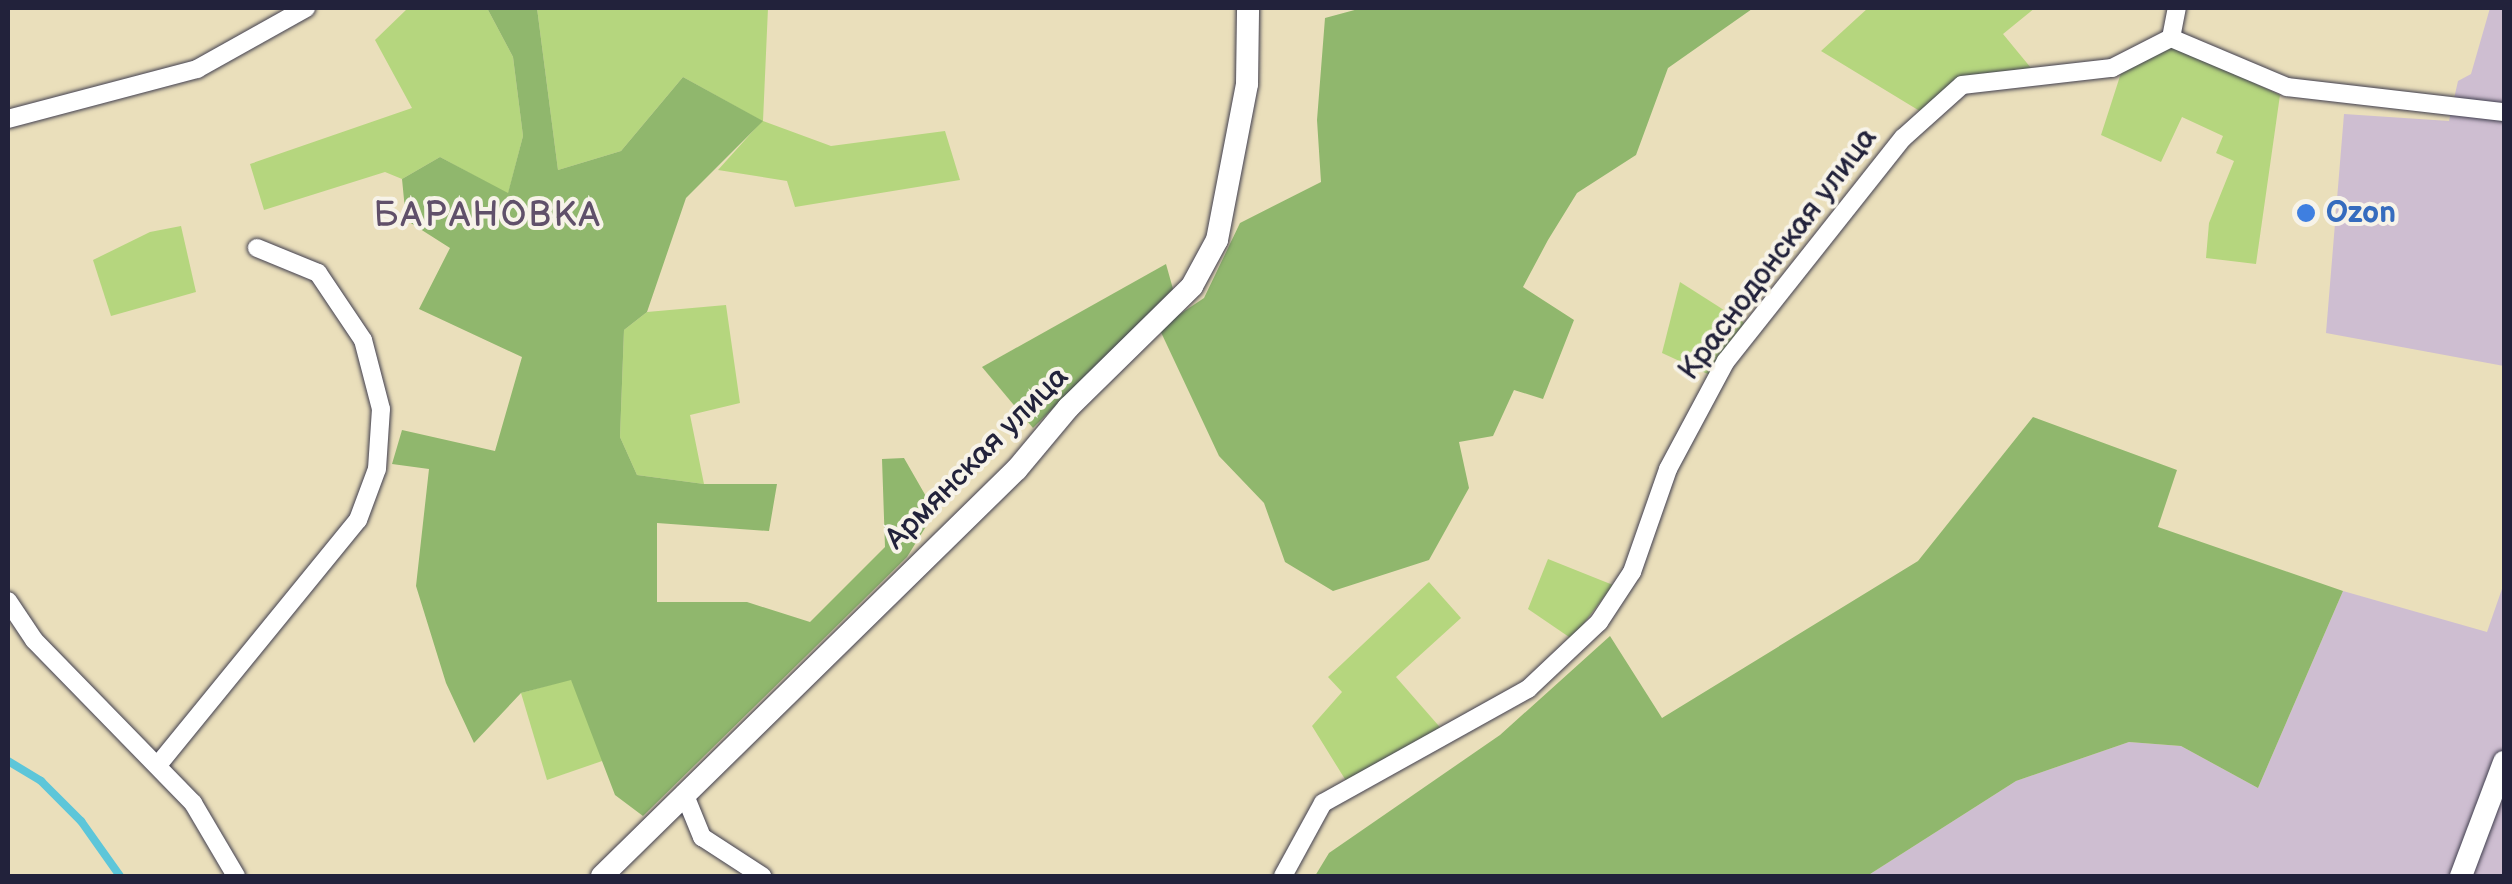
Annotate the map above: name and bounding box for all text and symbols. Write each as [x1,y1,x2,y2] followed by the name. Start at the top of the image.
[1671,121,1885,387] street label: Краснодонская улица
[374,195,602,237] district label: БАРАНОВКА
[2326,195,2396,231] place label: Ozon
[2295,202,2317,224] marker: Ozon
[878,359,1076,557] street label: Армянская улица

